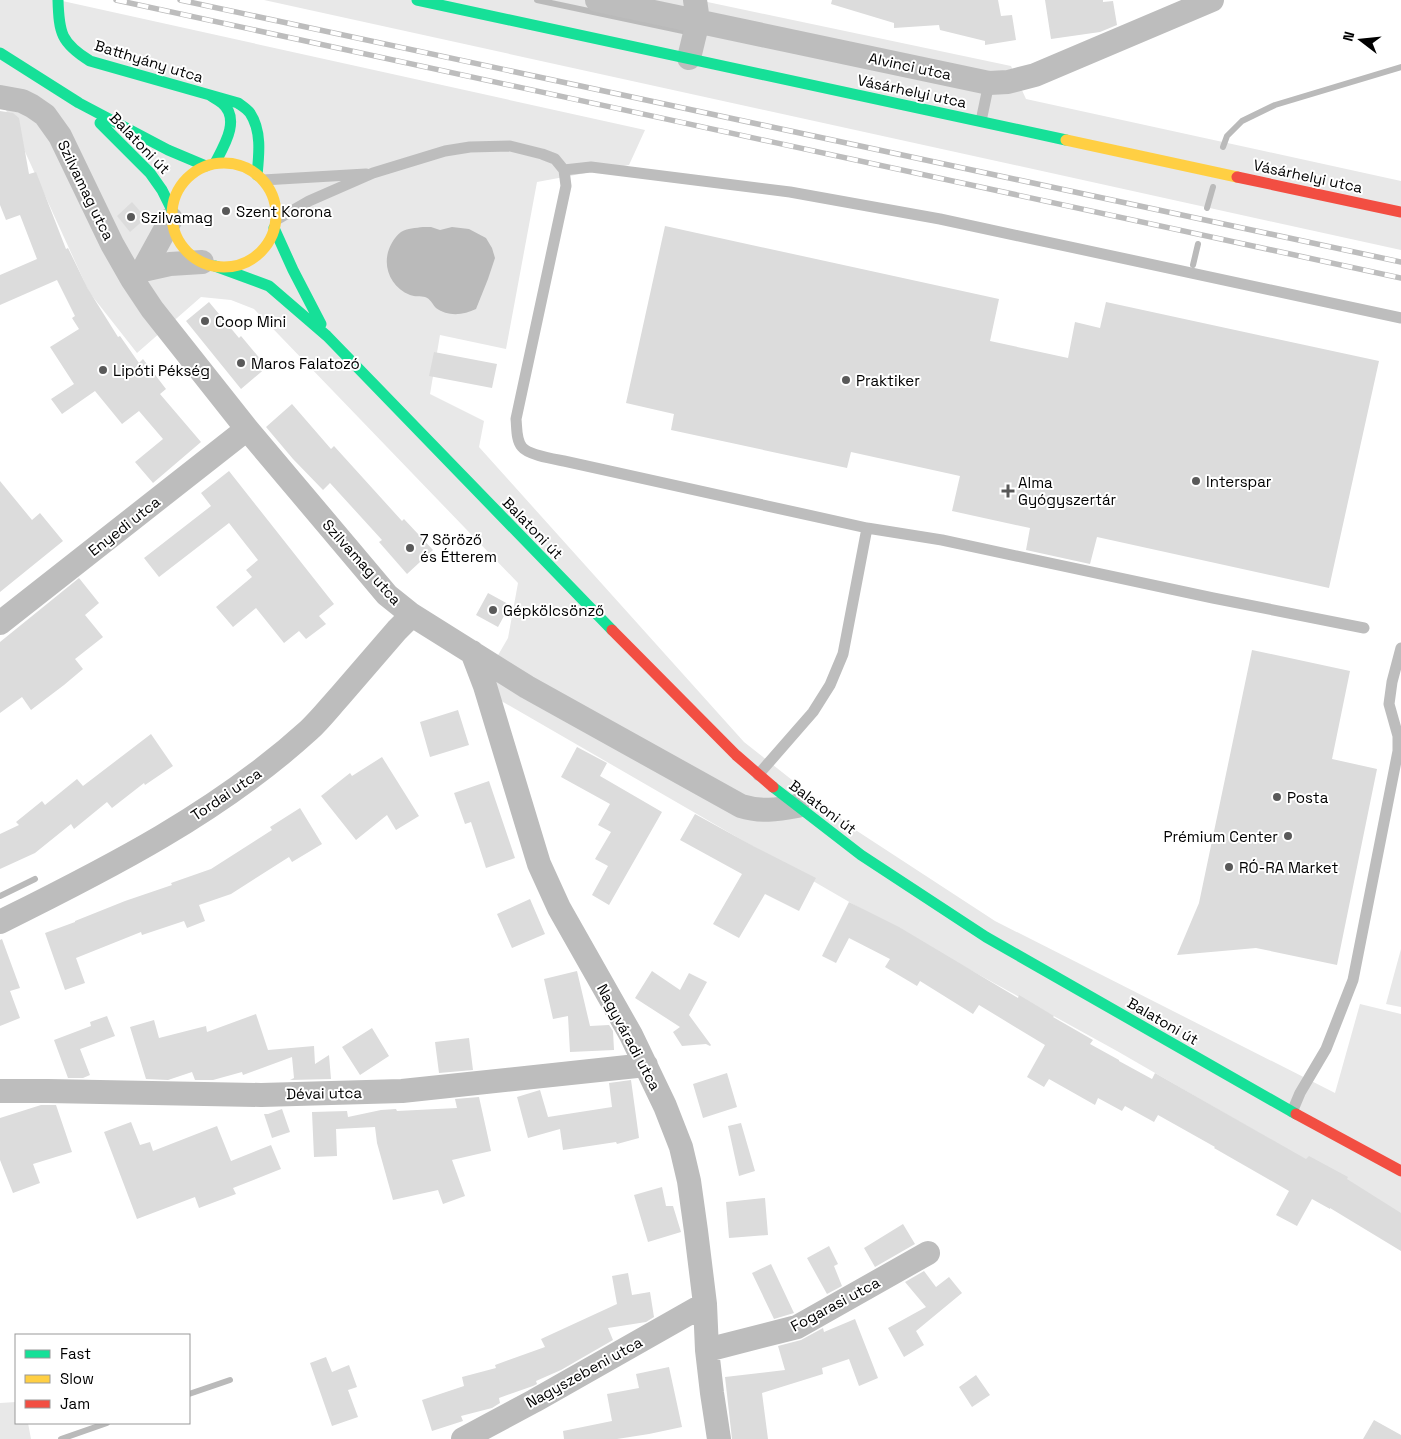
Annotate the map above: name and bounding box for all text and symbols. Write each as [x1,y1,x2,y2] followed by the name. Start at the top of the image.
[1336,15,1386,65] north arrow
[1339,29,1358,43] text: N
[92,35,206,87] street label: Batthyány utca
[867,48,953,84] street label: Alvinci utca
[856,70,969,112] street label: Vásárhelyi utca
[106,108,174,178] street label: Balatoni út
[54,137,119,244] street label: Szilvamag utca
[1252,155,1365,197] street label: Vásárhelyi utca
[236,202,332,221] place label: Szent Korona
[220,205,232,217] marker: Szent Korona
[141,208,213,227] place label: Szilvamag
[125,211,137,223] marker: Szilvamag
[215,312,286,331] place label: Coop Mini
[199,315,211,327] marker: Coop Mini
[251,354,360,373] place label: Maros Falatozó
[235,357,247,369] marker: Maros Falatozó
[113,361,210,380] place label: Lipóti Pékség
[97,364,109,376] marker: Lipóti Pékség
[856,371,920,390] place label: Praktiker
[840,374,852,386] marker: Praktiker
[1206,472,1272,491] place label: Interspar
[1018,473,1117,509] place label: Alma Gyógyszertár
[1190,475,1202,487] marker: Interspar
[1002,485,1014,497] marker: Alma Gyógyszertár
[84,492,164,560] street label: Enyedi utca
[499,493,567,563] street label: Balatoni út
[318,515,406,609] street label: Szilvamag utca
[420,530,497,566] place label: 7 Söröző és Étterem
[404,542,416,554] marker: 7 Söröző és Étterem
[503,601,604,620] place label: Gépkölcsönző
[487,604,499,616] marker: Gépkölcsönző
[187,763,265,825] street label: Tordai utca
[786,776,860,838] street label: Balatoni út
[1287,788,1329,807] place label: Posta
[1271,791,1283,803] marker: Posta
[1164,827,1278,846] place label: Prémium Center
[1282,830,1294,842] marker: Prémium Center
[1239,858,1338,877] place label: RÓ-RA Market
[1223,861,1235,873] marker: RÓ-RA Market
[593,980,665,1094] street label: Nagyváradi utca
[1124,993,1202,1049] street label: Balatoni út
[286,1083,362,1103] street label: Dévai utca
[787,1272,883,1335] street label: Fogarasi utca
[522,1332,646,1412] street label: Nagyszebeni utca
[15,1334,190,1424] legend
[60,1344,91,1363] text: Fast
[60,1369,94,1388] text: Slow
[60,1394,90,1413] text: Jam

